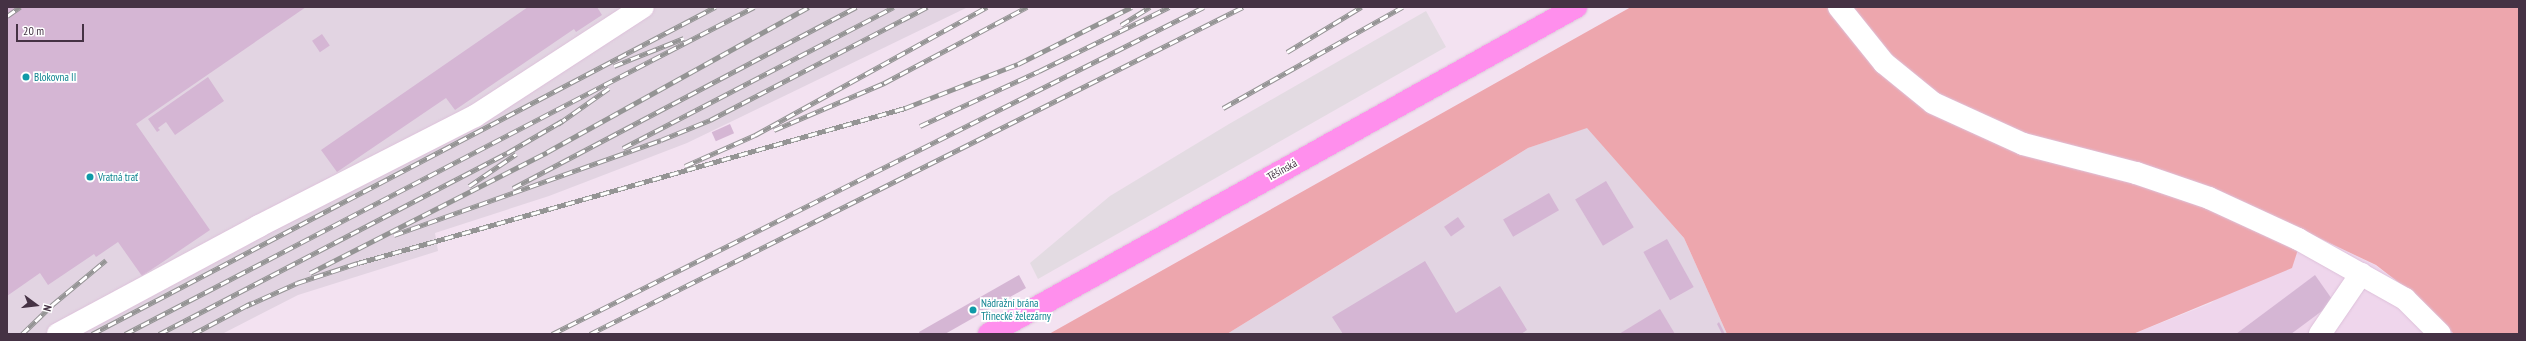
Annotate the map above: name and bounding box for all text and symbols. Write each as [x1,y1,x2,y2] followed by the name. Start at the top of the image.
[18,16,86,42] scale bar
[23,23,44,38] text: 20 m
[34,70,76,84] place label: Blokovna II
[21,72,31,82] marker: Blokovna II
[1265,156,1299,184] street label: Těšínská
[98,170,138,184] place label: Vratná trať
[85,172,95,182] marker: Vratná trať
[16,285,56,325] north arrow
[981,297,1051,323] place label: Nádražní brána Třinecké železárny
[40,303,55,313] text: N
[968,305,978,315] marker: Nádražní brána Třinecké železárny

